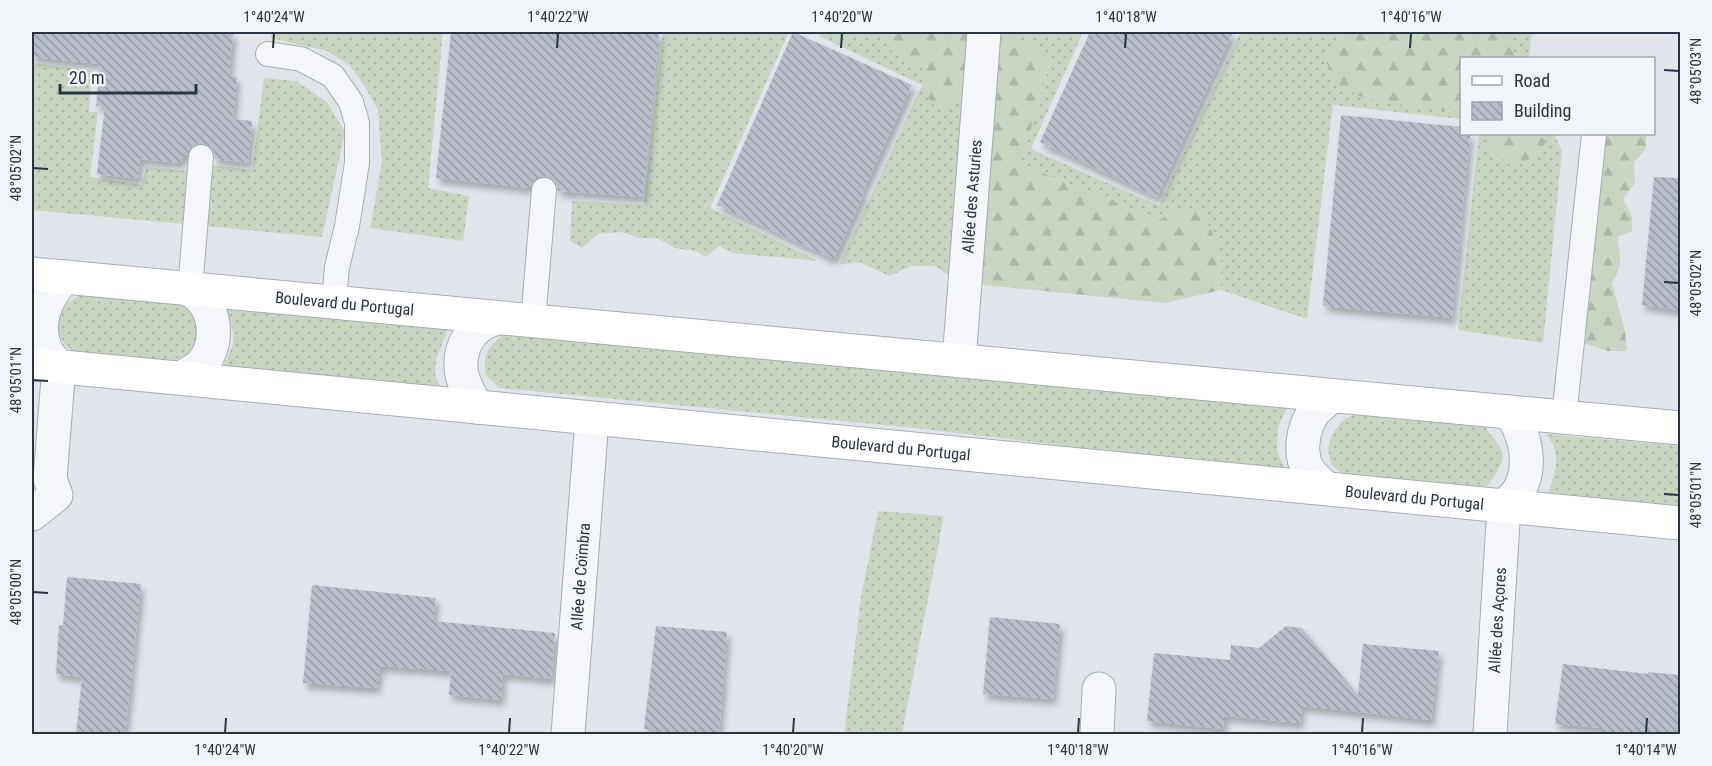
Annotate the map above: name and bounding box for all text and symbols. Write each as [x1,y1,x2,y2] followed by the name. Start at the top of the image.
[243,8,305,26] text: 1°40'24"W
[527,8,589,26] text: 1°40'22"W
[811,8,873,26] text: 1°40'20"W
[1095,8,1157,26] text: 1°40'18"W
[1380,8,1442,26] text: 1°40'16"W
[1687,38,1705,104] text: 48°05'03"N
[60,57,196,95] scale bar
[1460,57,1655,135] legend
[69,67,104,88] text: 20 m
[1514,70,1550,91] text: Road
[1514,100,1571,121] text: Building
[7,135,25,201] text: 48°05'02"N
[958,139,985,254] street label: Allée des Asturies
[1687,250,1705,316] text: 48°05'02"N
[274,287,415,319] street label: Boulevard du Portugal
[7,347,25,413] text: 48°05'01"N
[831,432,971,464] street label: Boulevard du Portugal
[1687,462,1705,528] text: 48°05'01"N
[1344,481,1485,514] street label: Boulevard du Portugal
[566,522,594,631] street label: Allée de Coïmbra
[7,559,25,625] text: 48°05'00"N
[1484,567,1510,674] street label: Allée des Açores
[194,741,256,759] text: 1°40'24"W
[478,741,540,759] text: 1°40'22"W
[762,741,824,759] text: 1°40'20"W
[1047,741,1109,759] text: 1°40'18"W
[1331,741,1393,759] text: 1°40'16"W
[1615,741,1677,759] text: 1°40'14"W

